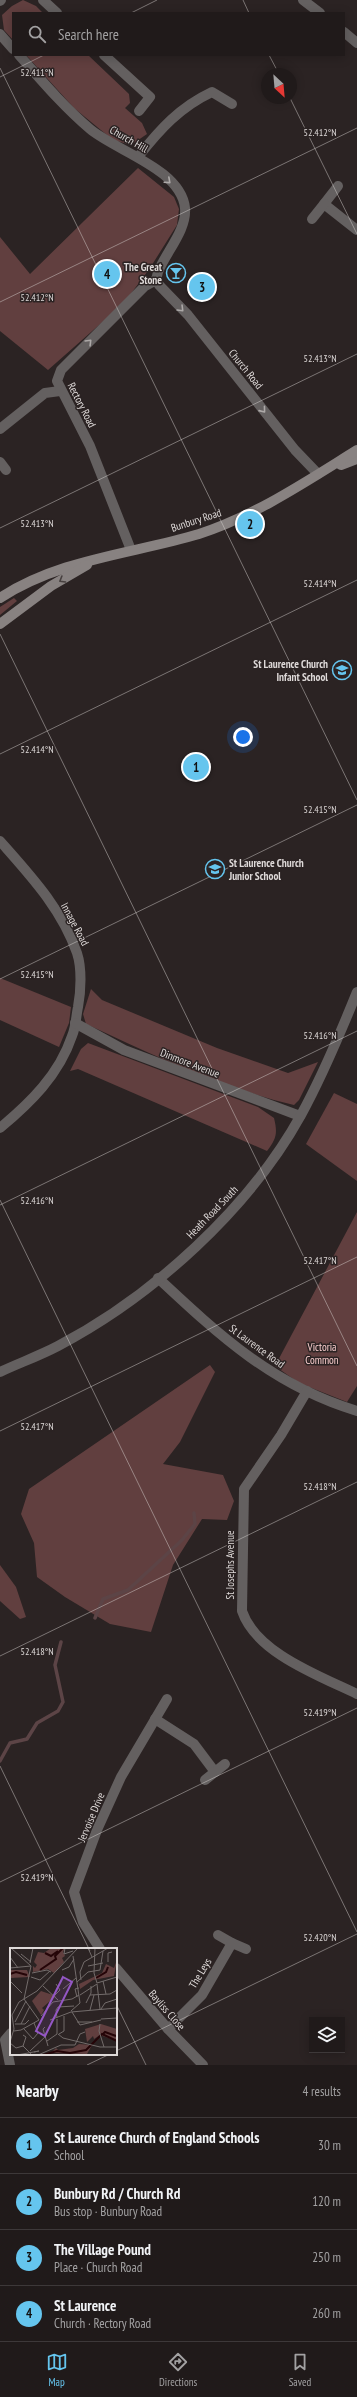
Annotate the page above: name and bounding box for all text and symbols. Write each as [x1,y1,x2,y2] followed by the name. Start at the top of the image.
[12,12,345,56] search box
[26,23,48,45] icon: search
[58,25,119,44] text: Search here
[20,66,54,79] text: 52.411°N
[261,68,297,104] north arrow
[107,122,151,156] street label: Church Hill
[303,126,337,139] text: 52.412°N
[164,176,171,183] one-way arrow
[94,259,120,289] pin: 4
[124,260,163,287] place label: The Great Stone
[165,262,187,284] bar icon: The Great Stone
[189,272,215,302] pin: 3
[20,291,54,304] text: 52.412°N
[176,304,184,312] one-way arrow
[84,339,92,347] one-way arrow
[226,346,267,392] street label: Church Road
[303,352,337,365] text: 52.413°N
[65,380,99,430] street label: Rectory Road
[259,405,266,412] one-way arrow
[169,505,223,535] street label: Bunbury Road
[237,509,263,539] pin: 2
[20,517,54,530] text: 52.413°N
[59,575,66,582] one-way arrow
[303,577,337,590] text: 52.414°N
[253,657,328,684] place label: St Laurence Church Infant School
[331,659,353,681] school or university icon: St Laurence Church Infant School
[233,727,253,747] your location
[20,743,54,756] text: 52.414°N
[183,752,209,782] pin: 1
[303,803,337,816] text: 52.415°N
[228,856,304,883] place label: St Laurence Church Junior School
[204,858,226,880] school or university icon: St Laurence Church Junior School
[58,900,92,948] street label: Innage Road
[20,968,54,981] text: 52.415°N
[303,1029,337,1042] text: 52.416°N
[158,1045,222,1081] street label: Dinmore Avenue
[183,1182,241,1241] street label: Heath Road South
[20,1194,54,1207] text: 52.416°N
[303,1254,337,1267] text: 52.417°N
[226,1321,288,1371] street label: St Laurence Road
[305,1340,339,1367] park label: Victoria Common
[20,1420,54,1433] text: 52.417°N
[303,1480,337,1493] text: 52.418°N
[223,1530,237,1599] street label: St Josephs Avenue
[20,1645,54,1658] text: 52.418°N
[303,1706,337,1719] text: 52.419°N
[74,1790,108,1845] street label: Jervoise Drive
[20,1871,54,1884] text: 52.419°N
[303,1931,337,1944] text: 52.420°N
[10,1948,117,2055] inset map
[186,1955,215,1991] street label: The Leys
[146,1987,189,2033] street label: Bayliss Close
[309,2017,345,2053] map controls
[309,2017,345,2053] button: layers
[16,2080,59,2102] text: Nearby
[302,2083,341,2100] text: 4 results
[54,2128,260,2147] text: St Laurence Church of England Schools
[26,2137,32,2154] text: 1
[318,2137,341,2154] text: 30 m
[54,2147,84,2164] text: School
[54,2184,181,2203] text: Bunbury Rd / Church Rd
[26,2193,32,2210] text: 2
[312,2193,341,2210] text: 120 m
[54,2203,162,2220] text: Bus stop · Bunbury Road
[54,2240,151,2259] text: The Village Pound
[26,2249,32,2266] text: 3
[312,2249,341,2266] text: 250 m
[54,2259,142,2276] text: Place · Church Road
[54,2296,116,2315] text: St Laurence
[26,2305,32,2322] text: 4
[312,2305,341,2322] text: 260 m
[54,2315,151,2332] text: Church · Rectory Road
[46,2351,68,2389] tab: Map
[159,2351,197,2389] tab: Directions
[289,2351,311,2389] tab: Saved

